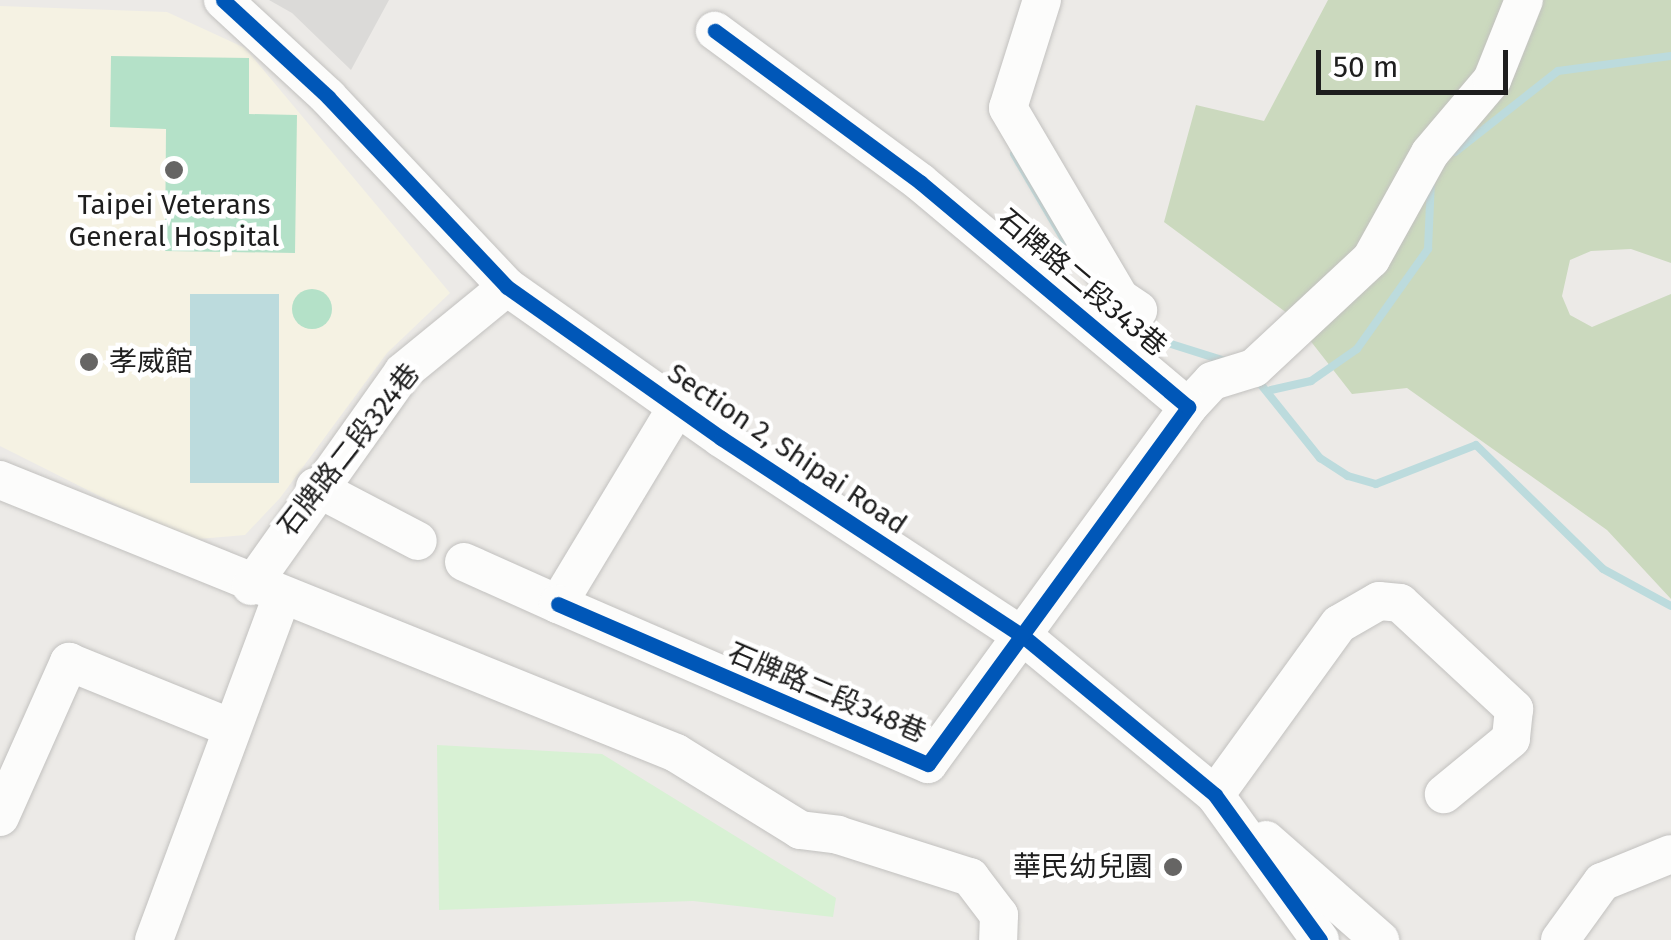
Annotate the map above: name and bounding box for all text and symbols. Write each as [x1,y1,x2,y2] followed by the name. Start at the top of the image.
[1321,30,1514,92] scale bar
[1333,49,1398,85] text: 50 m
[161,157,187,183] marker: Taipei Veterans General Hospital
[68,188,280,254] place label: Taipei Veterans General Hospital
[991,203,1173,363] street label: 石牌路二段343巷
[109,345,193,379] place label: 孝威館
[78,351,100,373] marker: 孝威館
[661,356,913,542] street label: Section 2, Shipai Road
[271,357,427,543] street label: 石牌路二段324巷
[723,636,931,750] street label: 石牌路二段348巷
[1013,850,1153,884] place label: 華民幼兒園
[1162,856,1184,878] marker: 華民幼兒園

